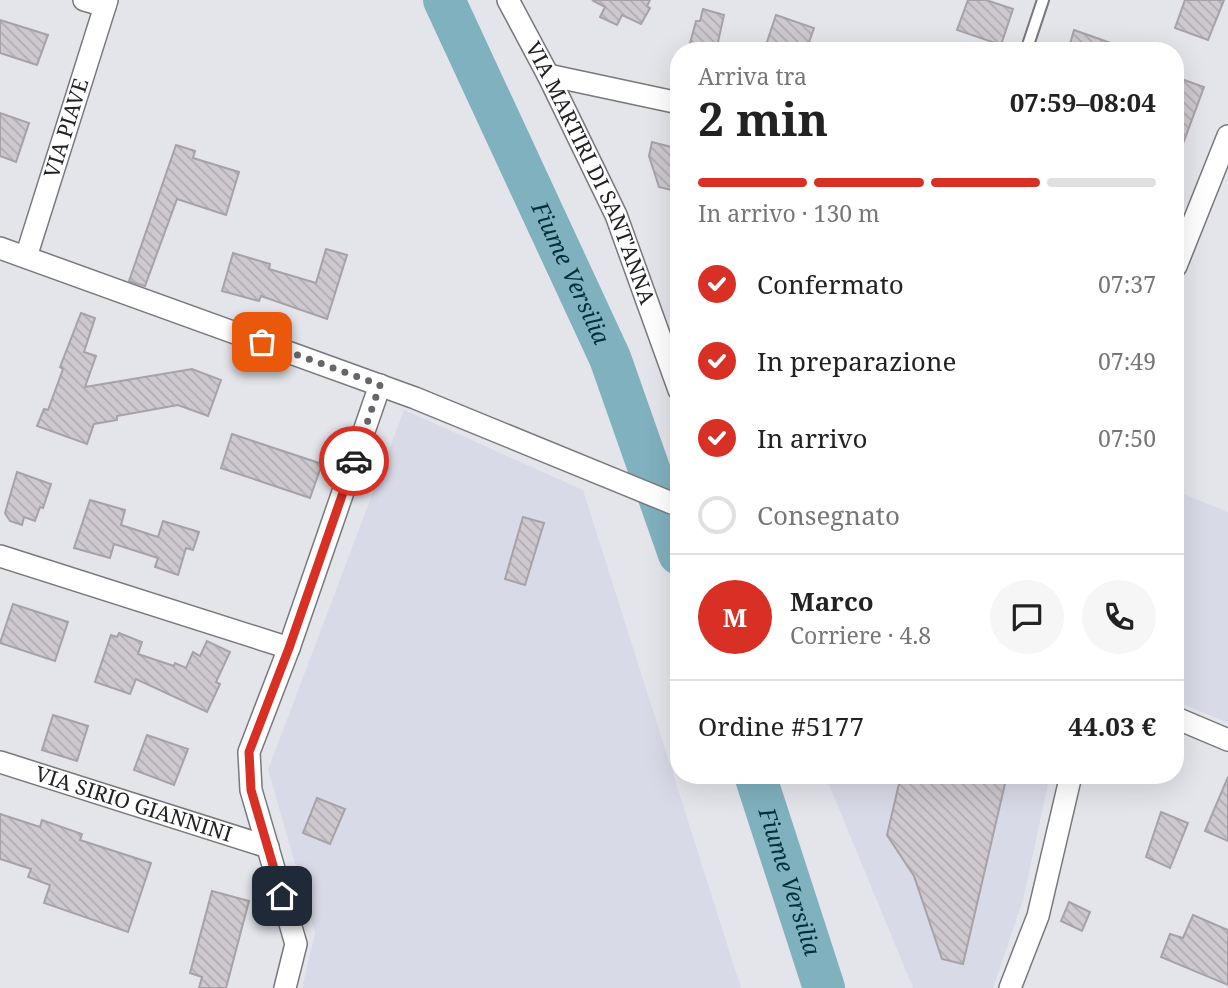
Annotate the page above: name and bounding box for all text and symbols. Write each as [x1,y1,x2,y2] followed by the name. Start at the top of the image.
[520,36,662,308] street label: VIA MARTIRI DI SANT'ANNA
[698,60,807,92] text: Arriva tra
[37,75,94,181] street label: VIA PIAVE
[1010,84,1156,120] text: 07:59–08:04
[698,87,828,149] text: 2 min
[524,195,619,350] water label: Fiume Versilia
[698,197,880,229] text: In arrivo · 130 m
[698,265,736,303] icon: check
[757,266,904,302] text: Confermato
[1098,268,1156,300] text: 07:37
[232,312,292,372] pin
[243,323,281,361] icon: bag
[698,342,736,380] icon: check
[757,343,956,379] text: In preparazione
[1098,345,1156,377] text: 07:49
[698,419,736,457] icon: check
[757,420,868,456] text: In arrivo
[1098,422,1156,454] text: 07:50
[319,426,389,496] courier
[335,442,373,480] icon: car
[757,497,900,533] text: Consegnato
[990,580,1064,654] button: chat
[1082,580,1156,654] button: phone
[790,583,874,619] text: Marco
[723,599,747,635] text: M
[790,619,931,651] text: Corriere · 4.8
[698,708,864,744] text: Ordine #5177
[1068,708,1156,744] text: 44.03 €
[32,759,236,848] street label: VIA SIRIO GIANNINI
[751,802,830,960] water label: Fiume Versilia
[252,866,312,926] pin
[263,877,301,915] icon: home

